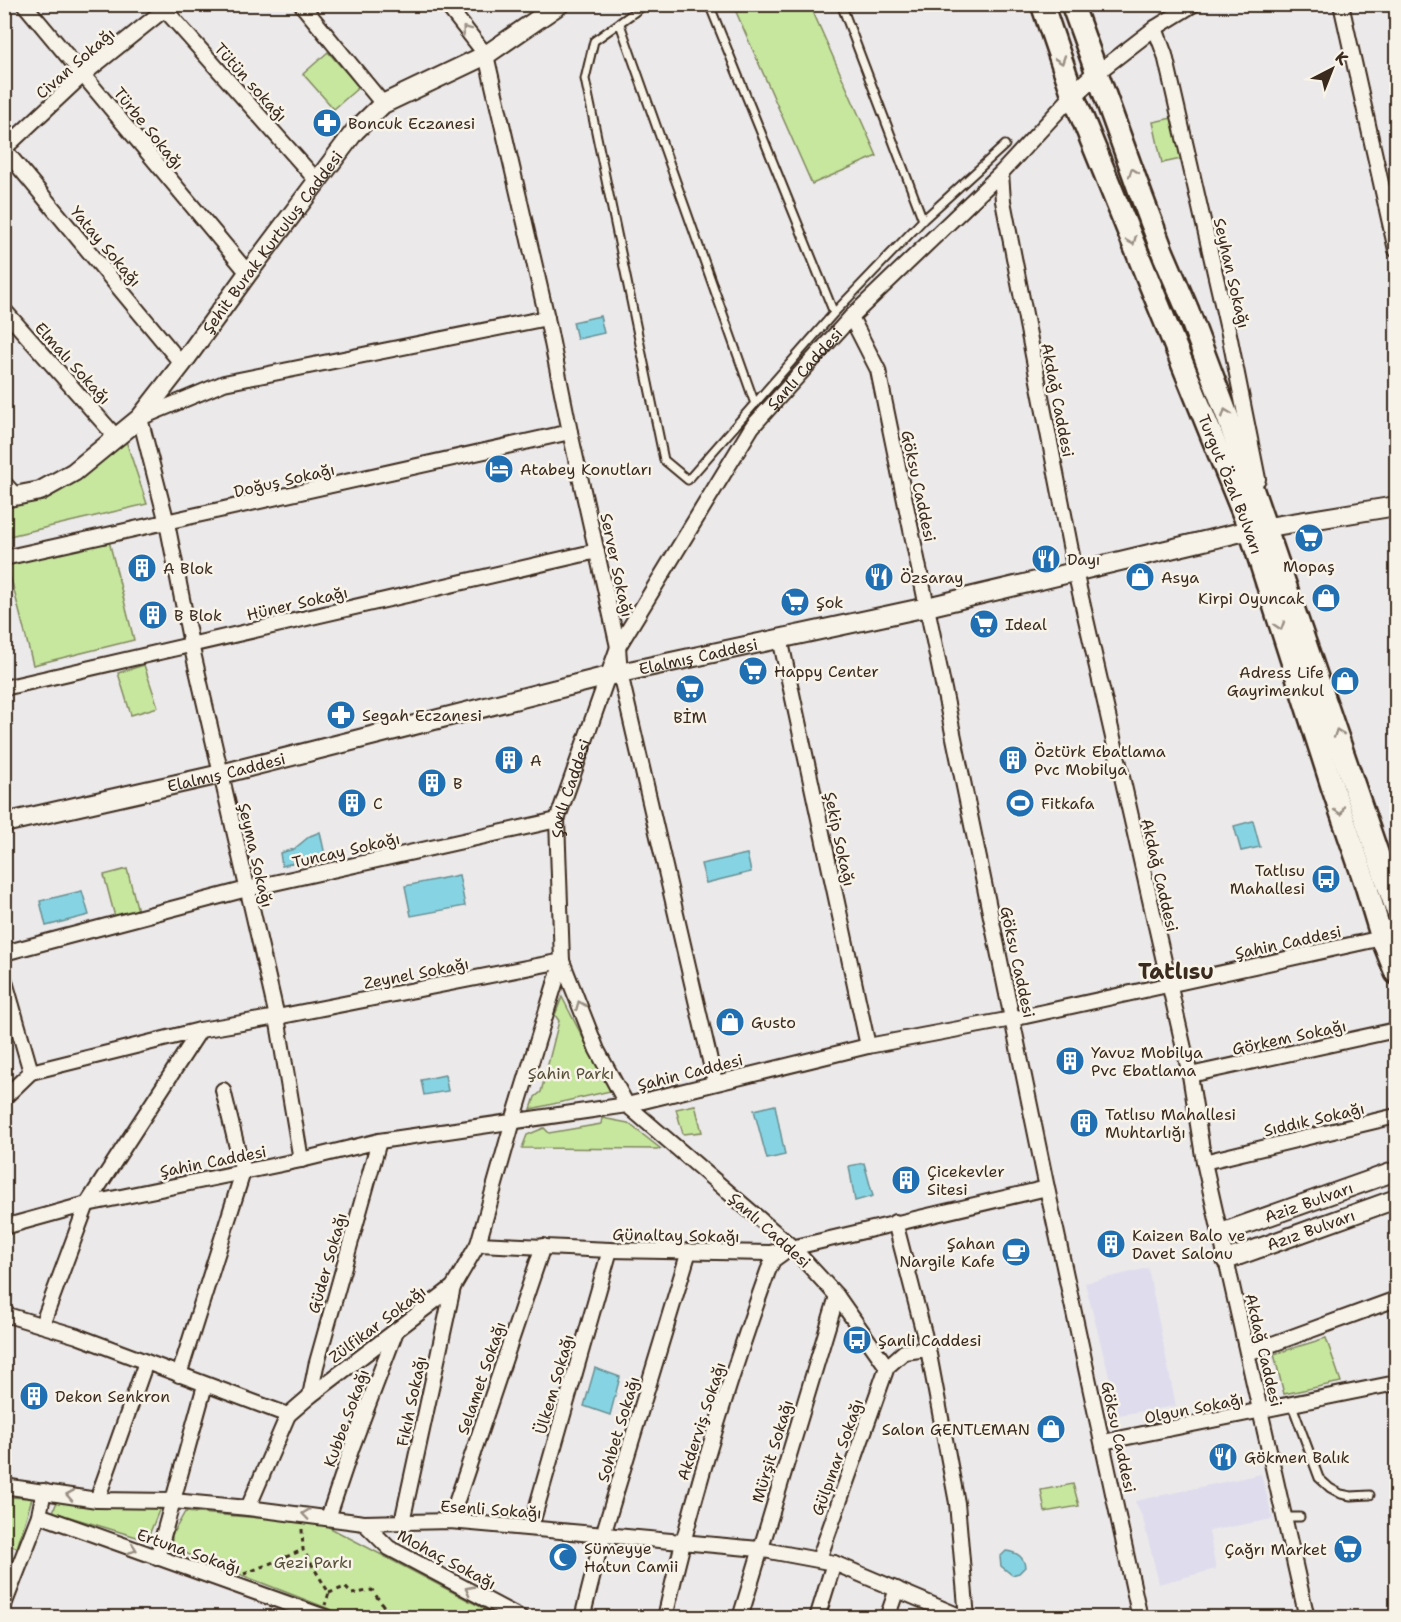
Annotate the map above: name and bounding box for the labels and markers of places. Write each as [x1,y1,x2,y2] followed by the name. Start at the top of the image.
[311,107,343,139] pharmacy icon: Boncuk Eczanesi
[348,113,475,134] place label: Boncuk Eczanesi
[483,453,515,485] hotel icon: Atabey Konutları
[520,459,652,480] place label: Atabey Konutları
[1293,522,1325,554] supermarket icon: Mopaş
[1030,543,1062,575] restaurant icon: Dayı
[1067,549,1100,570] place label: Dayı
[126,552,158,584] building icon: A Blok
[1283,556,1335,577] place label: Mopaş
[163,558,213,579] place label: A Blok
[863,561,895,593] restaurant icon: Özsaray
[1124,561,1156,593] shop icon: Asya
[900,567,963,588] place label: Özsaray
[1161,567,1199,588] place label: Asya
[1310,582,1342,614] shop icon: Kirpi Oyuncak
[779,586,811,618] supermarket icon: Şok
[1198,588,1305,609] place label: Kirpi Oyuncak
[816,592,843,613] place label: Şok
[137,599,169,631] building icon: B Blok
[174,605,222,626] place label: B Blok
[968,608,1000,640] supermarket icon: Ideal
[1005,614,1047,635] place label: Ideal
[737,655,769,687] supermarket icon: Happy Center
[774,661,879,682] place label: Happy Center
[1227,662,1324,701] place label: Adress Life Gayrimenkul
[1329,665,1361,697] shop icon: Adress Life Gayrimenkul
[674,673,706,705] supermarket icon: BİM
[325,699,357,731] pharmacy icon: Segah Eczanesi
[362,705,482,726] place label: Segah Eczanesi
[673,707,707,728] place label: BİM
[1034,741,1166,780] place label: Öztürk Ebatlama Pvc Mobilya
[493,744,525,776] building icon: A
[997,744,1029,776] building icon: Öztürk Ebatlama Pvc Mobilya
[530,750,542,771] place label: A
[416,767,448,799] building icon: B
[453,773,462,794] place label: B
[336,787,368,819] building icon: C
[1004,787,1036,819] sports icon: Fitkafa
[373,793,383,814] place label: C
[1041,793,1094,814] place label: Fitkafa
[1230,860,1305,899] place label: Tatlısu Mahallesi
[1310,863,1342,895] bus stop icon: Tatlısu Mahallesi
[714,1006,746,1038] shop icon: Gusto
[751,1012,796,1033] place label: Gusto
[1091,1042,1203,1081] place label: Yavuz Mobilya Pvc Ebatlama
[1054,1045,1086,1077] building icon: Yavuz Mobilya Pvc Ebatlama
[1105,1104,1236,1143] place label: Tatlısu Mahallesi Muhtarlığı
[1068,1107,1100,1139] building icon: Tatlısu Mahallesi Muhtarlığı
[927,1161,1005,1200] place label: Çicekevler Sitesi
[890,1164,922,1196] building icon: Çicekevler Sitesi
[1132,1225,1246,1264] place label: Kaizen Balo ve Davet Salonu
[1095,1228,1127,1260] building icon: Kaizen Balo ve Davet Salonu
[899,1233,995,1272] place label: Şahan Nargile Kafe
[1000,1236,1032,1268] cafe icon: Şahan Nargile Kafe
[841,1324,873,1356] bus stop icon: Şanli Caddesi
[878,1330,982,1351] place label: Şanli Caddesi
[18,1380,50,1412] building icon: Dekon Senkron
[55,1386,170,1407] place label: Dekon Senkron
[1035,1413,1067,1445] shop icon: Salon GENTLEMAN
[882,1419,1030,1440] place label: Salon GENTLEMAN
[1207,1441,1239,1473] restaurant icon: Gökmen Balık
[1244,1447,1350,1468] place label: Gökmen Balık
[1332,1533,1364,1565] supermarket icon: Çağrı Market
[584,1538,679,1577] place label: Sümeyye Hatun Camii
[1225,1539,1327,1560] place label: Çağrı Market
[547,1541,579,1573] mosque icon: Sümeyye Hatun Camii

